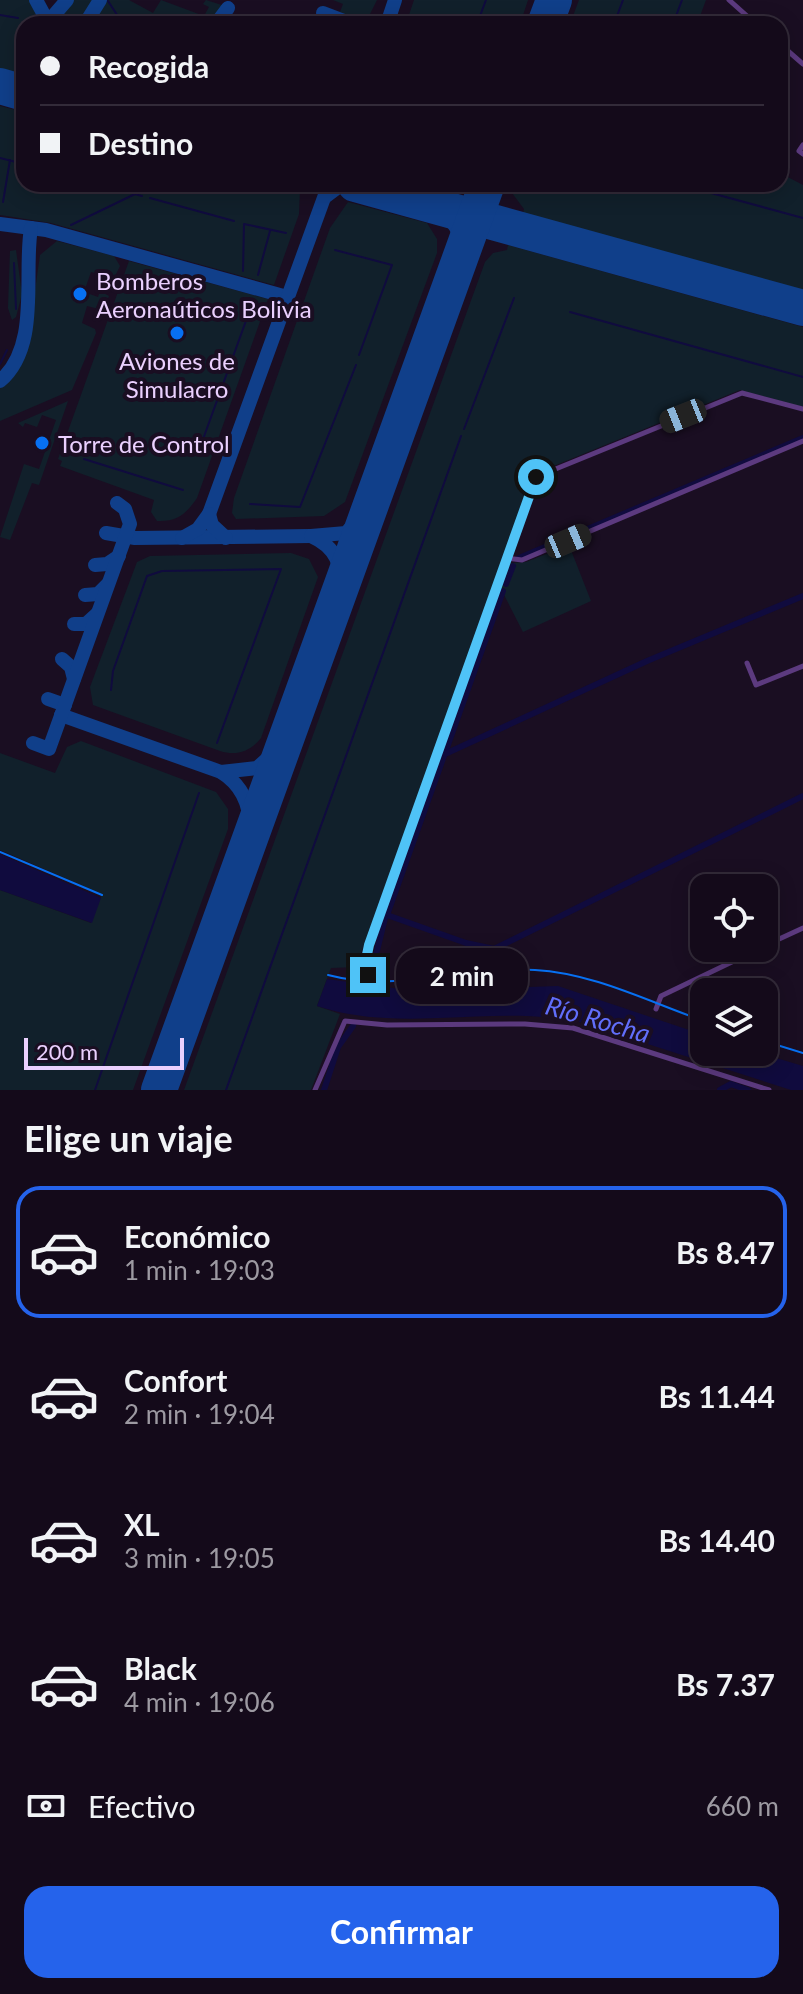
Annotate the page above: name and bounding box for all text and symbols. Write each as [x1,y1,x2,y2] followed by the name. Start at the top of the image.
[88,48,209,84] text: Recogida
[88,125,193,161] text: Destino
[96,266,312,323] place label: Bomberos Aeronaúticos Bolivia
[71,285,89,303] marker: Bomberos Aeronaúticos Bolivia
[168,324,186,342] marker: Aviones de Simulacro
[119,346,235,403] place label: Aviones de Simulacro
[656,396,710,436] car
[58,429,230,458] place label: Torre de Control
[33,434,51,452] marker: Torre de Control
[518,459,554,495] route start
[541,521,595,561] car
[690,874,778,1066] map controls
[690,874,778,962] button: locate
[396,947,528,1003] callout: 2 min
[350,957,386,993] route end
[430,960,494,992] text: 2 min
[690,978,778,1066] button: layers
[542,989,654,1049] water label: Río Rocha
[24,1034,184,1070] scale bar
[36,1038,98,1065] text: 200 m
[24,1116,233,1160] text: Elige un viaje
[28,1216,100,1288] icon: car
[124,1218,270,1254] text: Económico
[676,1234,775,1270] text: Bs 8.47
[124,1254,275,1286] text: 1 min · 19:03
[28,1360,100,1432] icon: car
[124,1362,227,1398] text: Confort
[659,1378,775,1414] text: Bs 11.44
[124,1398,275,1430] text: 2 min · 19:04
[28,1504,100,1576] icon: car
[124,1506,160,1542] text: XL
[659,1522,775,1558] text: Bs 14.40
[124,1542,275,1574] text: 3 min · 19:05
[28,1648,100,1720] icon: car
[124,1650,197,1686] text: Black
[676,1666,775,1702] text: Bs 7.37
[124,1686,275,1718] text: 4 min · 19:06
[24,1784,68,1828] icon: cash
[88,1788,195,1824] text: Efectivo
[706,1790,779,1822] text: 660 m
[24,1886,779,1978] button: Confirmar

